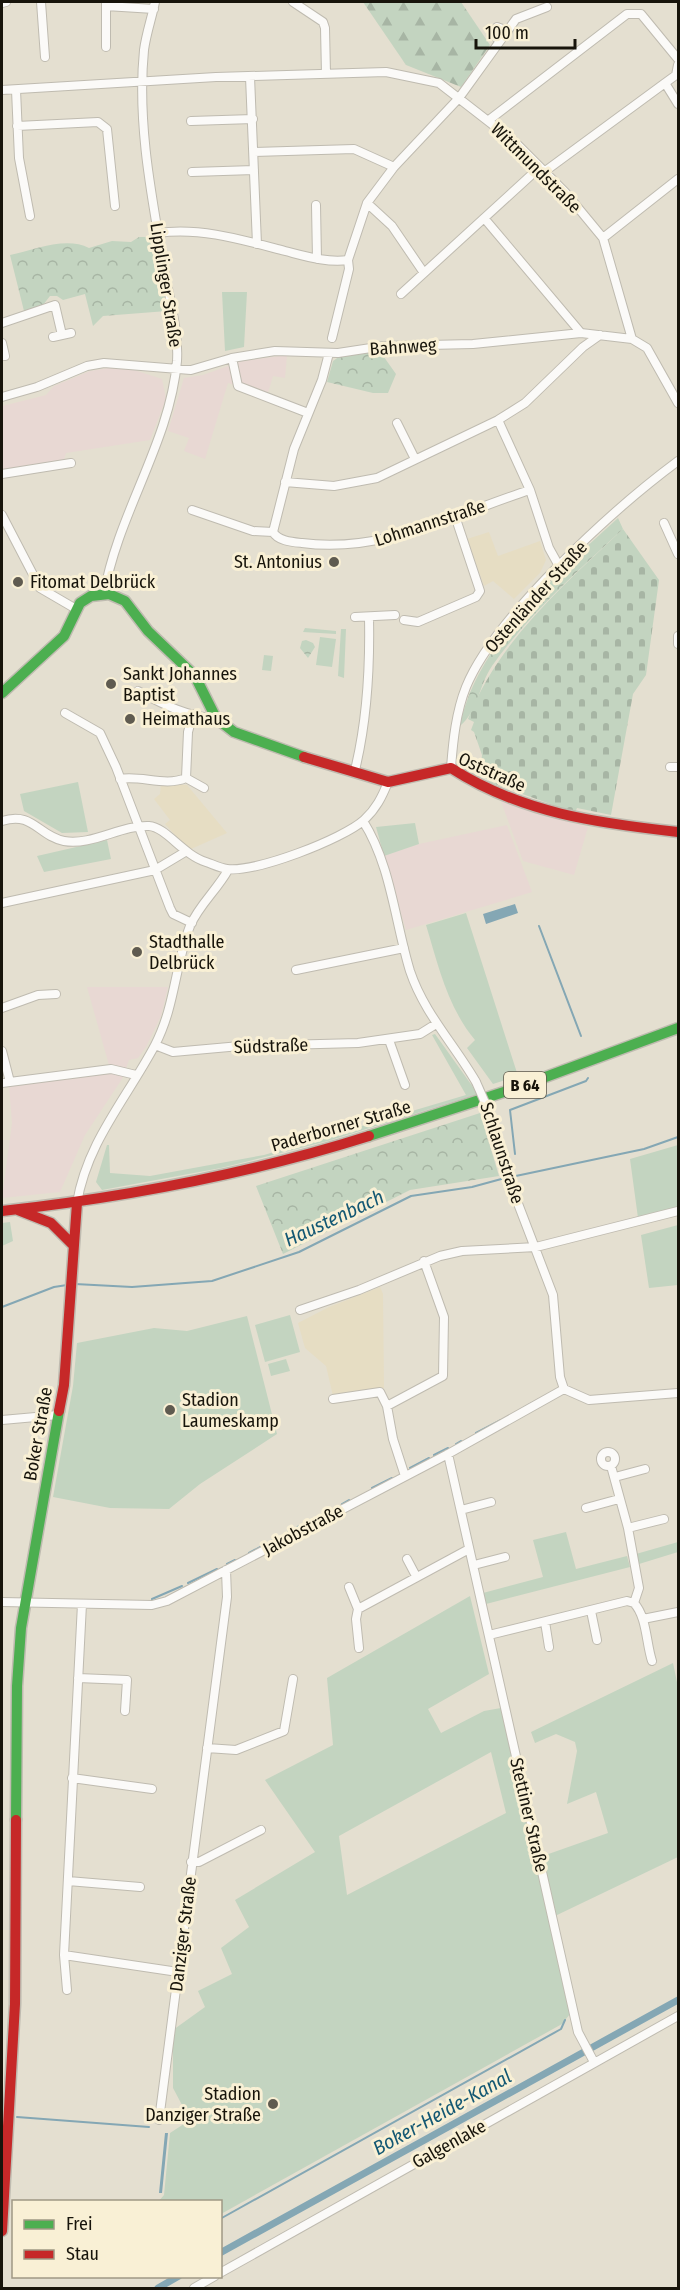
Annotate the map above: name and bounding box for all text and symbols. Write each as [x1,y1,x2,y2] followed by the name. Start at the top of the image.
[476,12,575,50] scale bar
[485,22,529,44] text: 100 m
[486,118,586,218] street label: Wittmundstraße
[145,221,187,349] street label: Lipplinger Straße
[369,334,438,360] street label: Bahnweg
[372,495,488,551] street label: Lohmannstraße
[480,536,592,657] street label: Ostenländer Straße
[234,551,322,573] place label: St. Antonius
[327,555,341,569] marker: St. Antonius
[30,571,156,593] place label: Fitomat Delbrück
[11,575,25,589] marker: Fitomat Delbrück
[123,663,237,706] place label: Sankt Johannes Baptist
[104,677,118,691] marker: Sankt Johannes Baptist
[142,708,231,730] place label: Heimathaus
[123,712,137,726] marker: Heimathaus
[455,747,529,797] street label: Oststraße
[149,931,225,974] place label: Stadthalle Delbrück
[130,945,144,959] marker: Stadthalle Delbrück
[233,1034,309,1058] street label: Südstraße
[504,1072,546,1098] road number: B 64
[269,1096,413,1156] street label: Paderborner Straße
[475,1100,529,1206] street label: Schlaunstraße
[280,1184,388,1252] water label: Haustenbach
[19,1385,57,1483] street label: Boker Straße
[182,1389,279,1432] place label: Stadion Laumeskamp
[163,1403,177,1417] marker: Stadion Laumeskamp
[259,1500,347,1560] street label: Jakobstraße
[505,1756,553,1874] street label: Stettiner Straße
[165,1875,201,1993] street label: Danziger Straße
[368,2064,516,2160] water label: Boker-Heide-Kanal
[145,2083,261,2126] place label: Stadion Danziger Straße
[266,2097,280,2111] marker: Stadion Danziger Straße
[408,2115,490,2173] street label: Galgenlake
[12,2200,222,2278] legend
[66,2213,92,2235] text: Frei
[66,2243,99,2265] text: Stau

